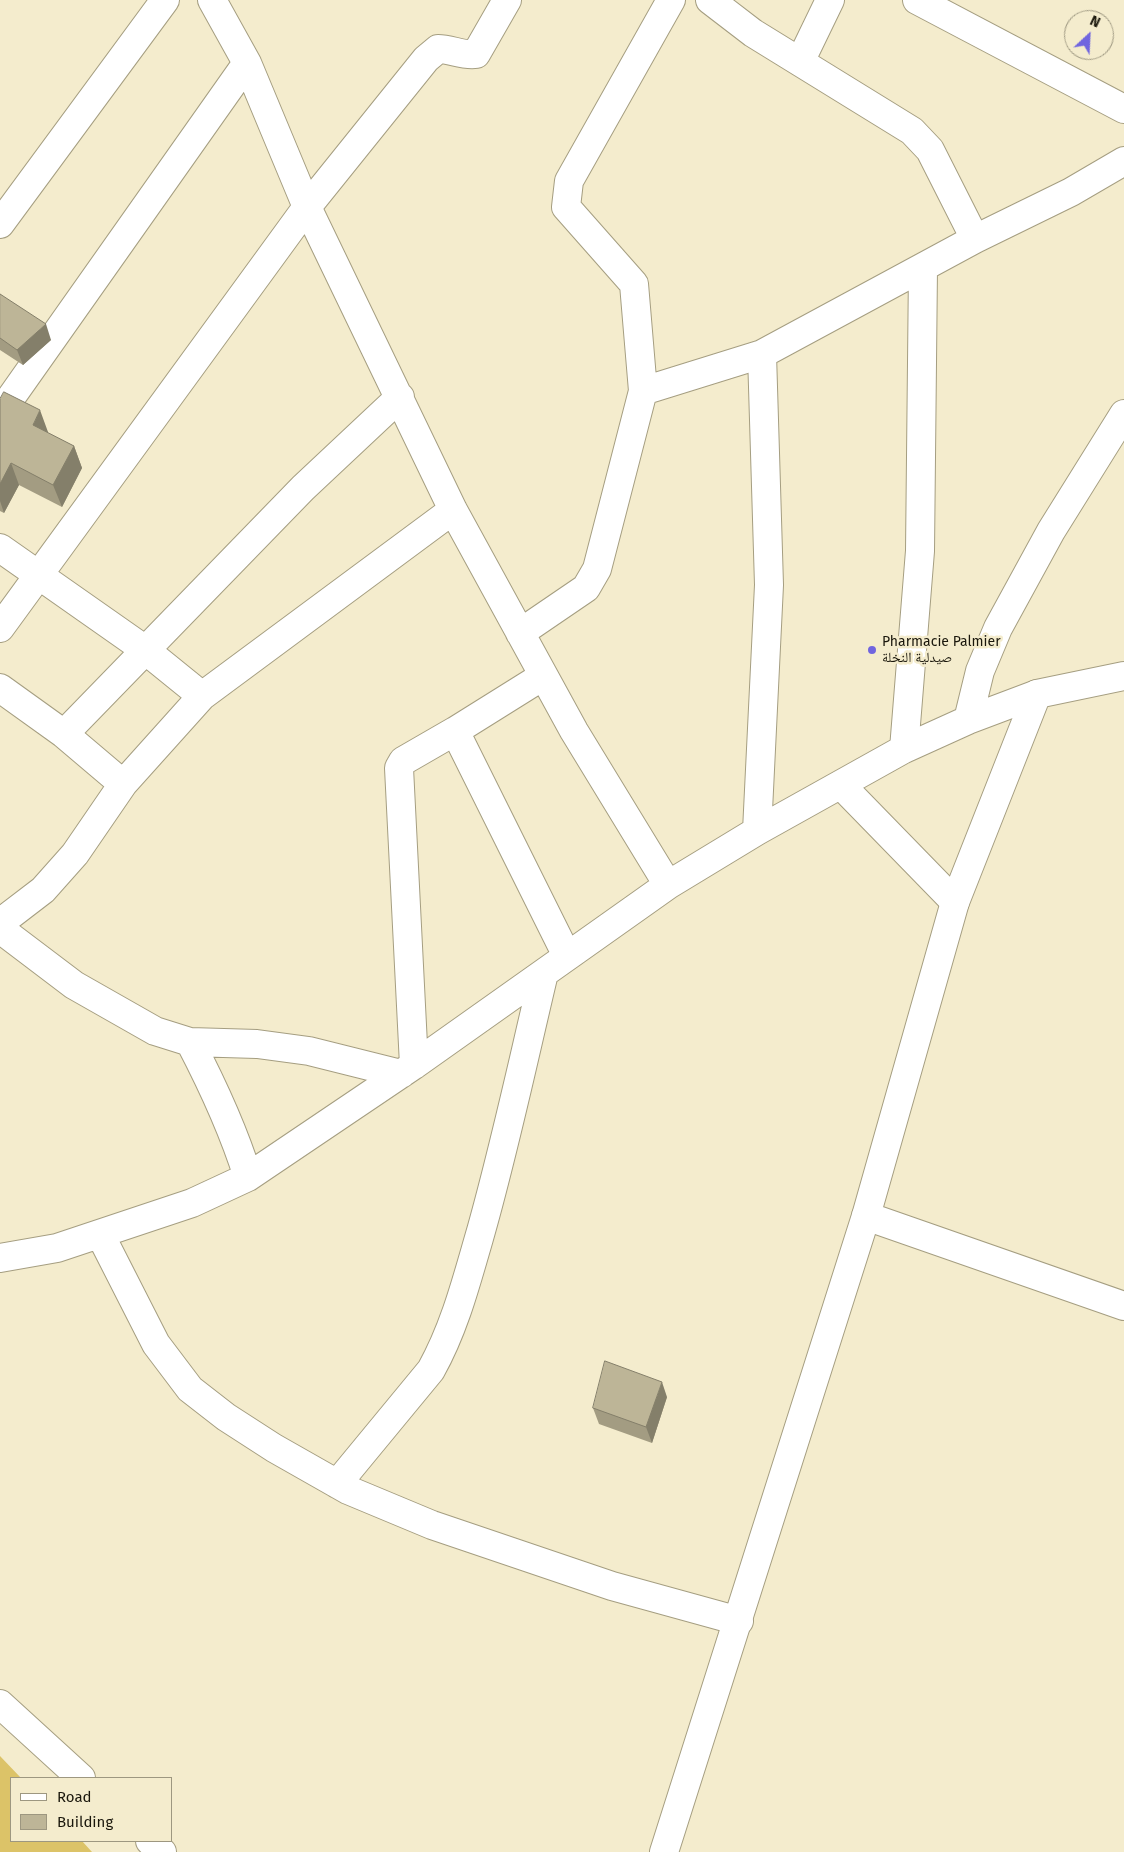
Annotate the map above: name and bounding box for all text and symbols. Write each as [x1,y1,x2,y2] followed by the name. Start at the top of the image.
[1064,10,1114,60] north arrow
[1087,12,1103,32] text: N
[882,634,1001,666] place label: Pharmacie Palmier صيدلية النخلة
[866,644,878,656] marker: Pharmacie Palmier صيدلية النخلة
[10,1777,172,1842] legend
[57,1788,92,1806] text: Road
[57,1813,113,1831] text: Building

